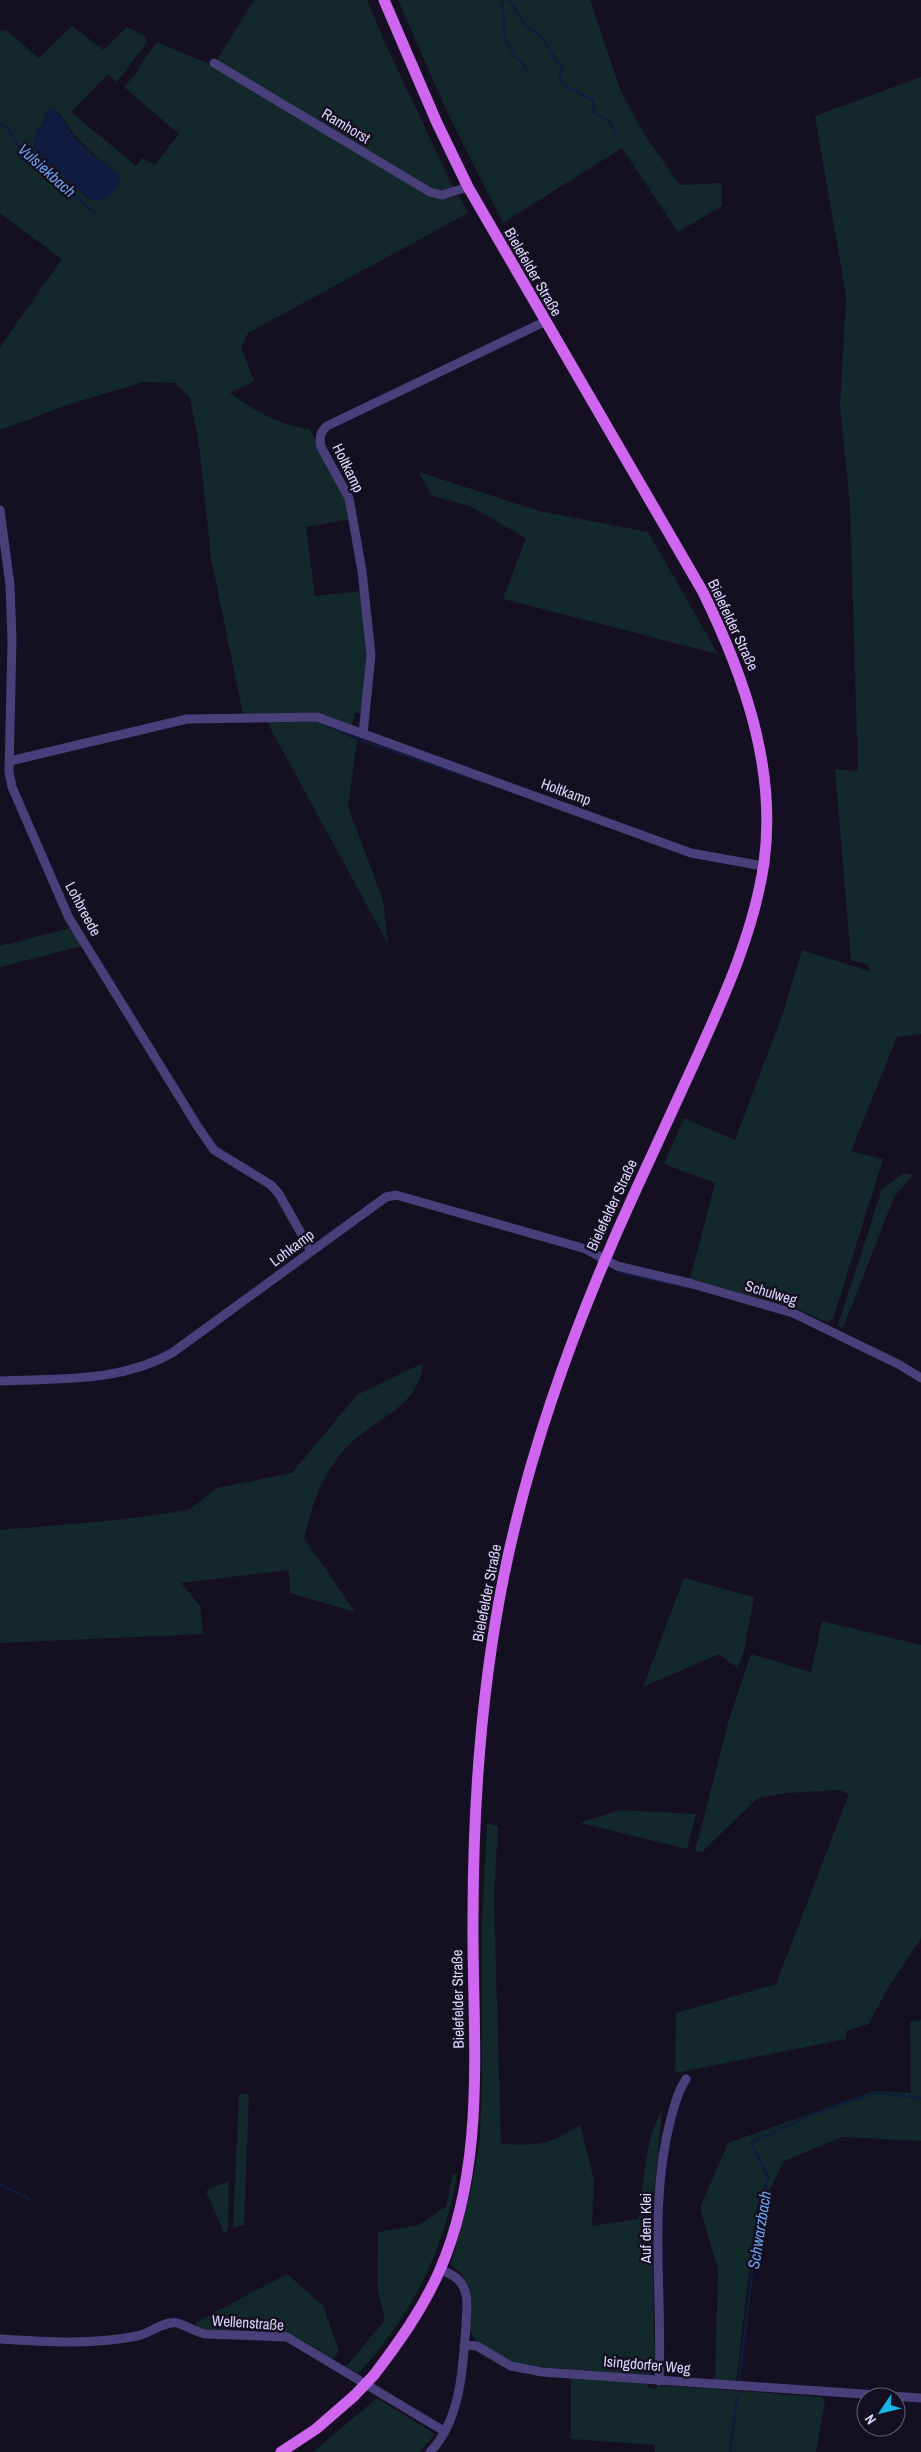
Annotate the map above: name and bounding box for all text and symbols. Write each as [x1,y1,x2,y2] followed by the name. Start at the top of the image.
[318,103,375,149] street label: Ramhorst
[13,138,81,202] water label: Vulsiekbach
[500,224,567,320] street label: Bielefelder Straße
[328,440,369,496] street label: Holtkamp
[703,575,764,674] street label: Bielefelder Straße
[538,773,594,810] street label: Holtkamp
[60,878,107,940] street label: Lohbreede
[581,1155,642,1254] street label: Bielefelder Straße
[265,1224,318,1271] street label: Lohkamp
[743,1275,800,1310] street label: Schulweg
[467,1542,506,1644] street label: Bielefelder Straße
[446,1949,469,2049] street label: Bielefelder Straße
[742,2189,776,2271] water label: Schwarzbach
[635,2193,656,2264] street label: Auf dem Klei
[211,2310,285,2336] street label: Wellenstraße
[603,2350,692,2379] street label: Isingdorfer Weg
[856,2387,906,2437] north arrow
[861,2411,880,2428] text: N

